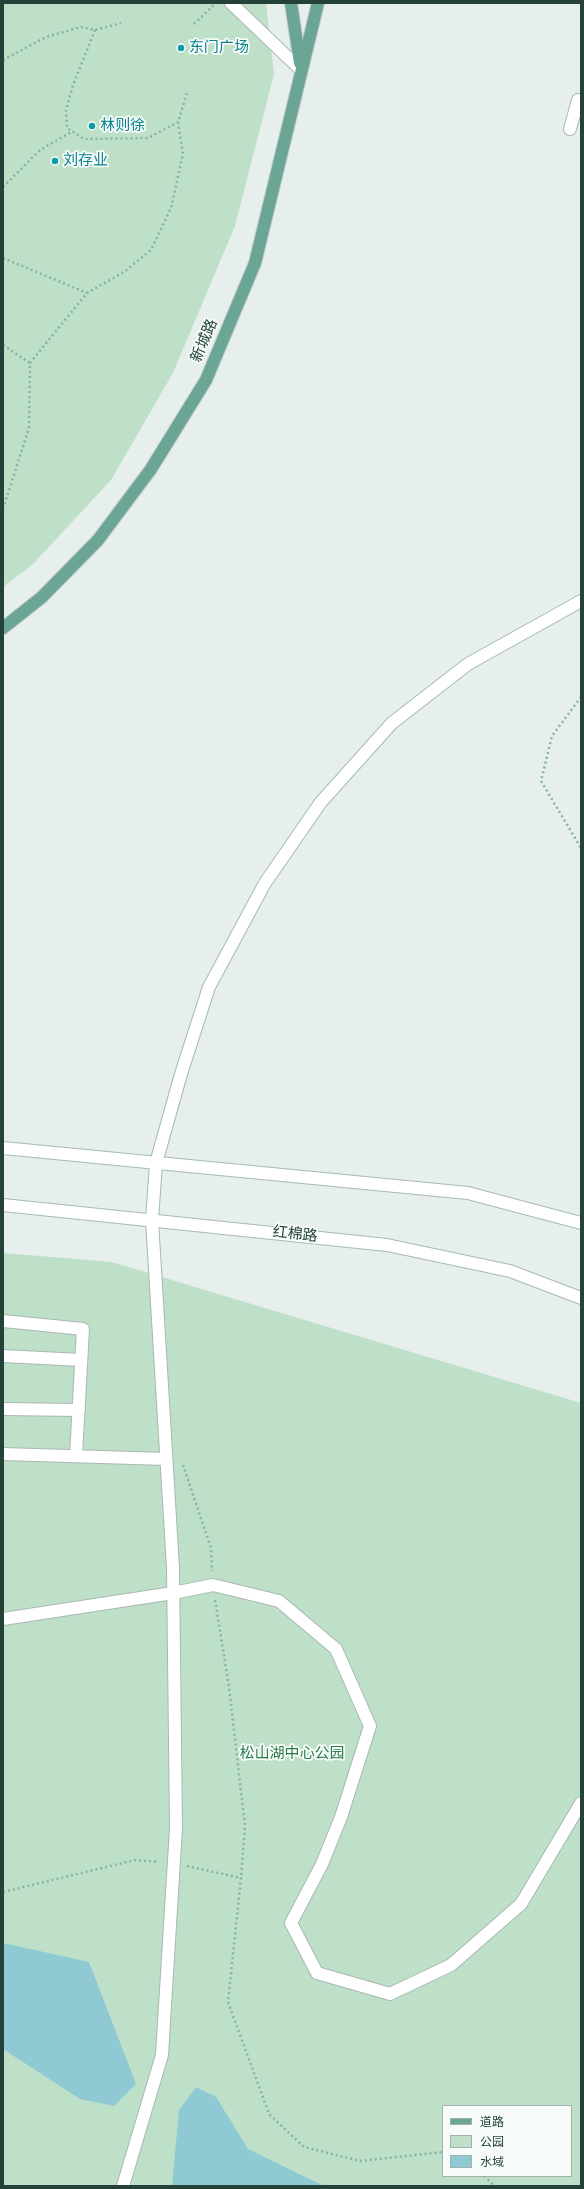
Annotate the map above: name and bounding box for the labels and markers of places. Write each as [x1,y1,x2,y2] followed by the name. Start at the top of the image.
[189,39,249,57] place label: 东门广场
[176,43,186,53] marker: 东门广场
[100,117,145,135] place label: 林则徐
[87,121,97,131] marker: 林则徐
[63,152,108,170] place label: 刘存业
[50,156,60,166] marker: 刘存业

